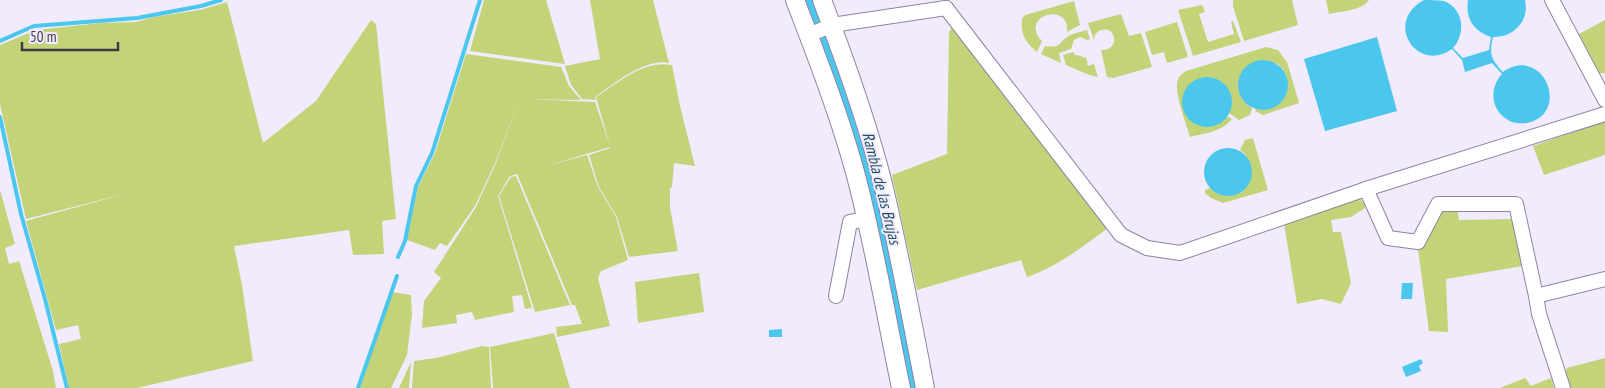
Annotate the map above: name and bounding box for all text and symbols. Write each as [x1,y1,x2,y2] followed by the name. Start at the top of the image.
[22,20,119,52] scale bar
[30,27,56,46] text: 50 m
[858,130,906,248] water label: Rambla de las Brujas

